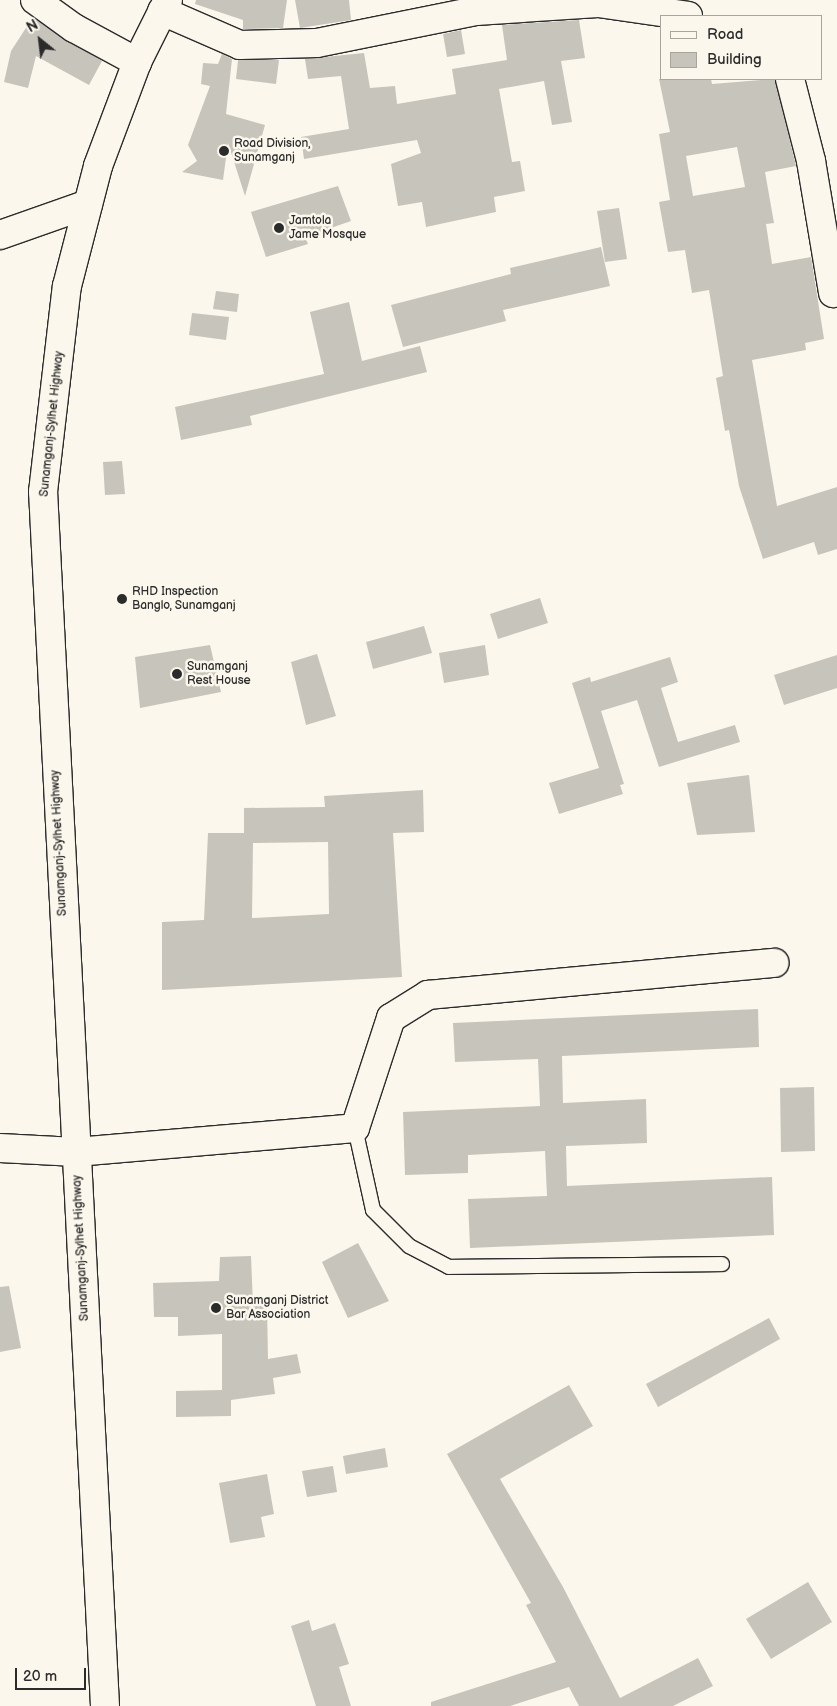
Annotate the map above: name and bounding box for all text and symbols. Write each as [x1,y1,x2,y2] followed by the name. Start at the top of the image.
[15,15,65,65] north arrow
[660,15,822,80] legend
[24,16,41,36] text: N
[707,25,743,44] text: Road
[707,50,762,69] text: Building
[234,137,310,165] place label: Road Division, Sunamganj
[218,145,230,157] marker: Road Division, Sunamganj
[289,214,366,242] place label: Jamtola Jame Mosque
[273,222,285,234] marker: Jamtola Jame Mosque
[37,350,67,498] street label: Sunamganj-Sylhet Highway
[132,585,236,613] place label: RHD Inspection Banglo, Sunamganj
[116,593,128,605] marker: RHD Inspection Banglo, Sunamganj
[187,660,251,688] place label: Sunamganj Rest House
[171,668,183,680] marker: Sunamganj Rest House
[48,769,70,917] street label: Sunamganj-Sylhet Highway
[70,1174,92,1322] street label: Sunamganj-Sylhet Highway
[226,1294,328,1322] place label: Sunamganj District Bar Association
[210,1302,222,1314] marker: Sunamganj District Bar Association
[18,1658,89,1690] scale bar
[23,1667,57,1686] text: 20 m

